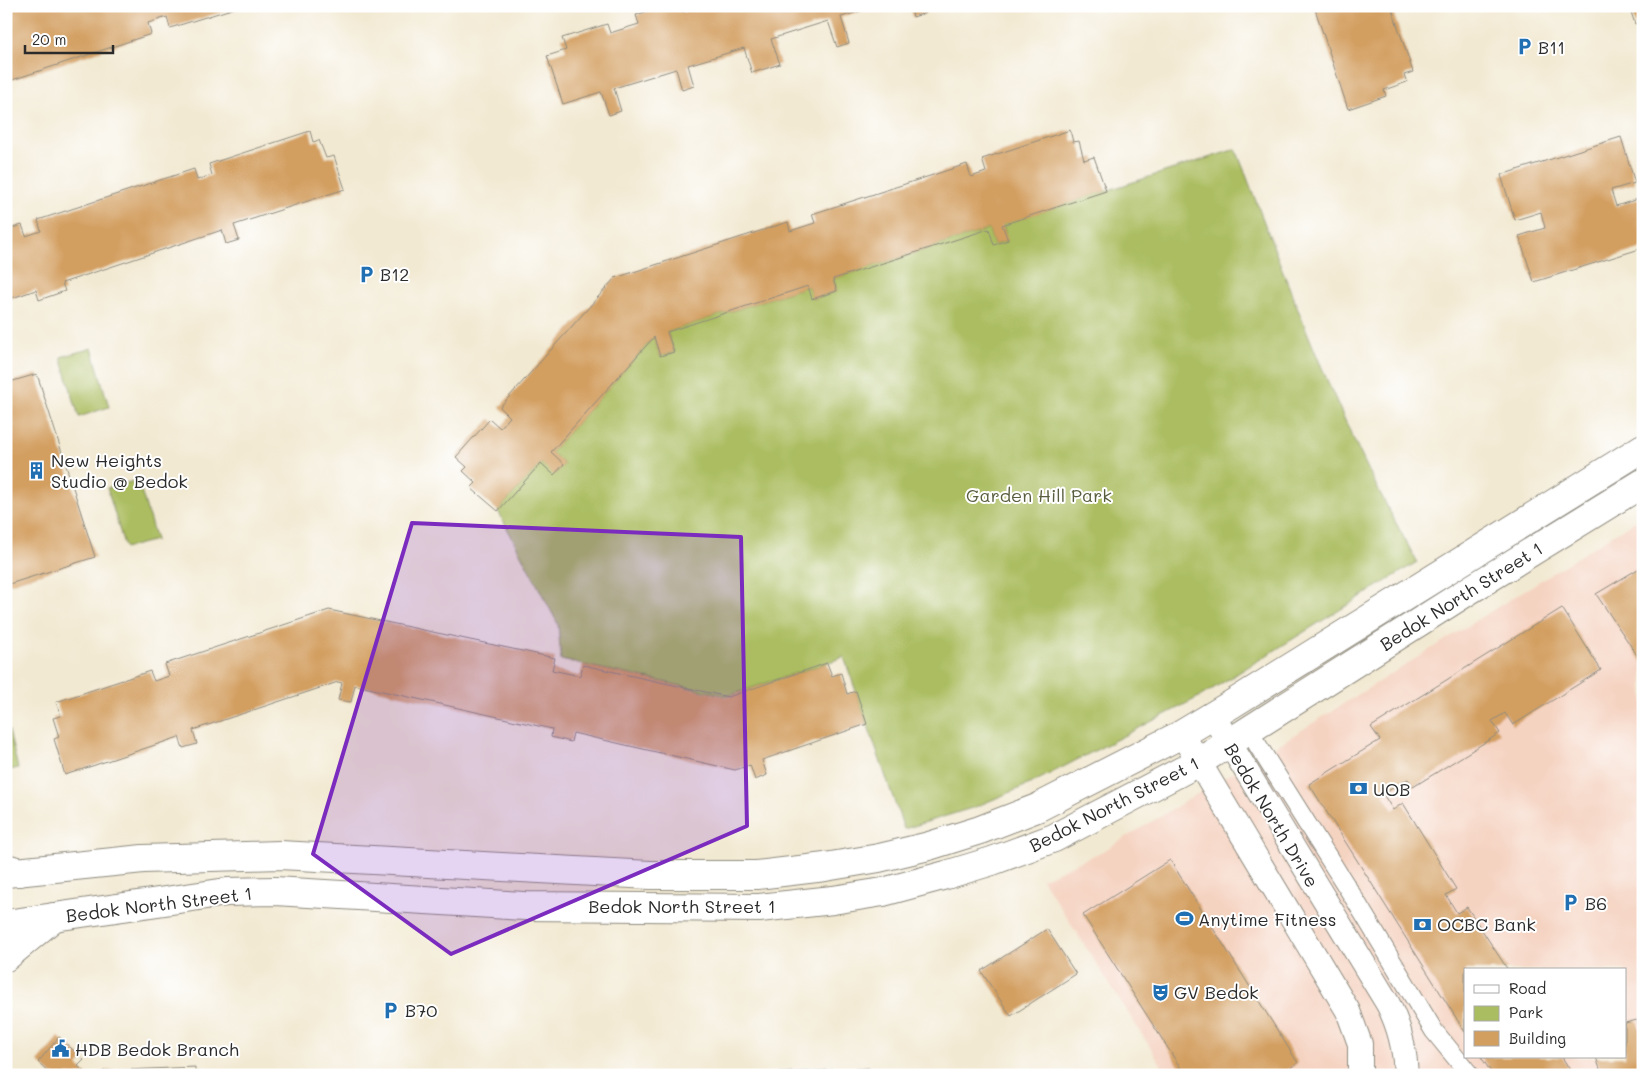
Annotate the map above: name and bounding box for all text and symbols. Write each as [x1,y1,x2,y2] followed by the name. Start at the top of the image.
[25,22,112,54] scale bar
[32,29,66,49] text: 20 m
[1538,35,1565,59] place label: B11
[1514,37,1534,57] parking icon: B11
[380,262,409,286] place label: B12
[356,264,376,284] parking icon: B12
[51,448,188,493] place label: New Heights Studio @ Bedok
[27,460,47,480] building icon: New Heights Studio @ Bedok
[966,483,1112,507] park label: Garden Hill Park
[1375,536,1547,656] street label: Bedok North Street 1
[1219,738,1325,892] street label: Bedok North Drive
[1025,751,1203,857] street label: Bedok North Street 1
[1373,777,1410,801] place label: UOB
[1349,779,1369,799] bank icon: UOB
[64,881,254,927] street label: Bedok North Street 1
[1585,891,1607,915] place label: B6
[1561,893,1581,913] parking icon: B6
[588,894,776,918] street label: Bedok North Street 1
[1198,907,1337,931] place label: Anytime Fitness
[1174,909,1194,929] sports icon: Anytime Fitness
[1437,912,1536,936] place label: OCBC Bank
[1413,914,1433,934] bank icon: OCBC Bank
[1464,968,1626,1058] legend
[1509,978,1546,998] text: Road
[1174,980,1259,1004] place label: GV Bedok
[1150,982,1170,1002] theatre icon: GV Bedok
[405,998,437,1022] place label: B70
[381,1000,401,1020] parking icon: B70
[1509,1002,1543,1022] text: Park
[1509,1028,1566,1048] text: Building
[75,1037,239,1061] place label: HDB Bedok Branch
[51,1039,71,1059] public building icon: HDB Bedok Branch

